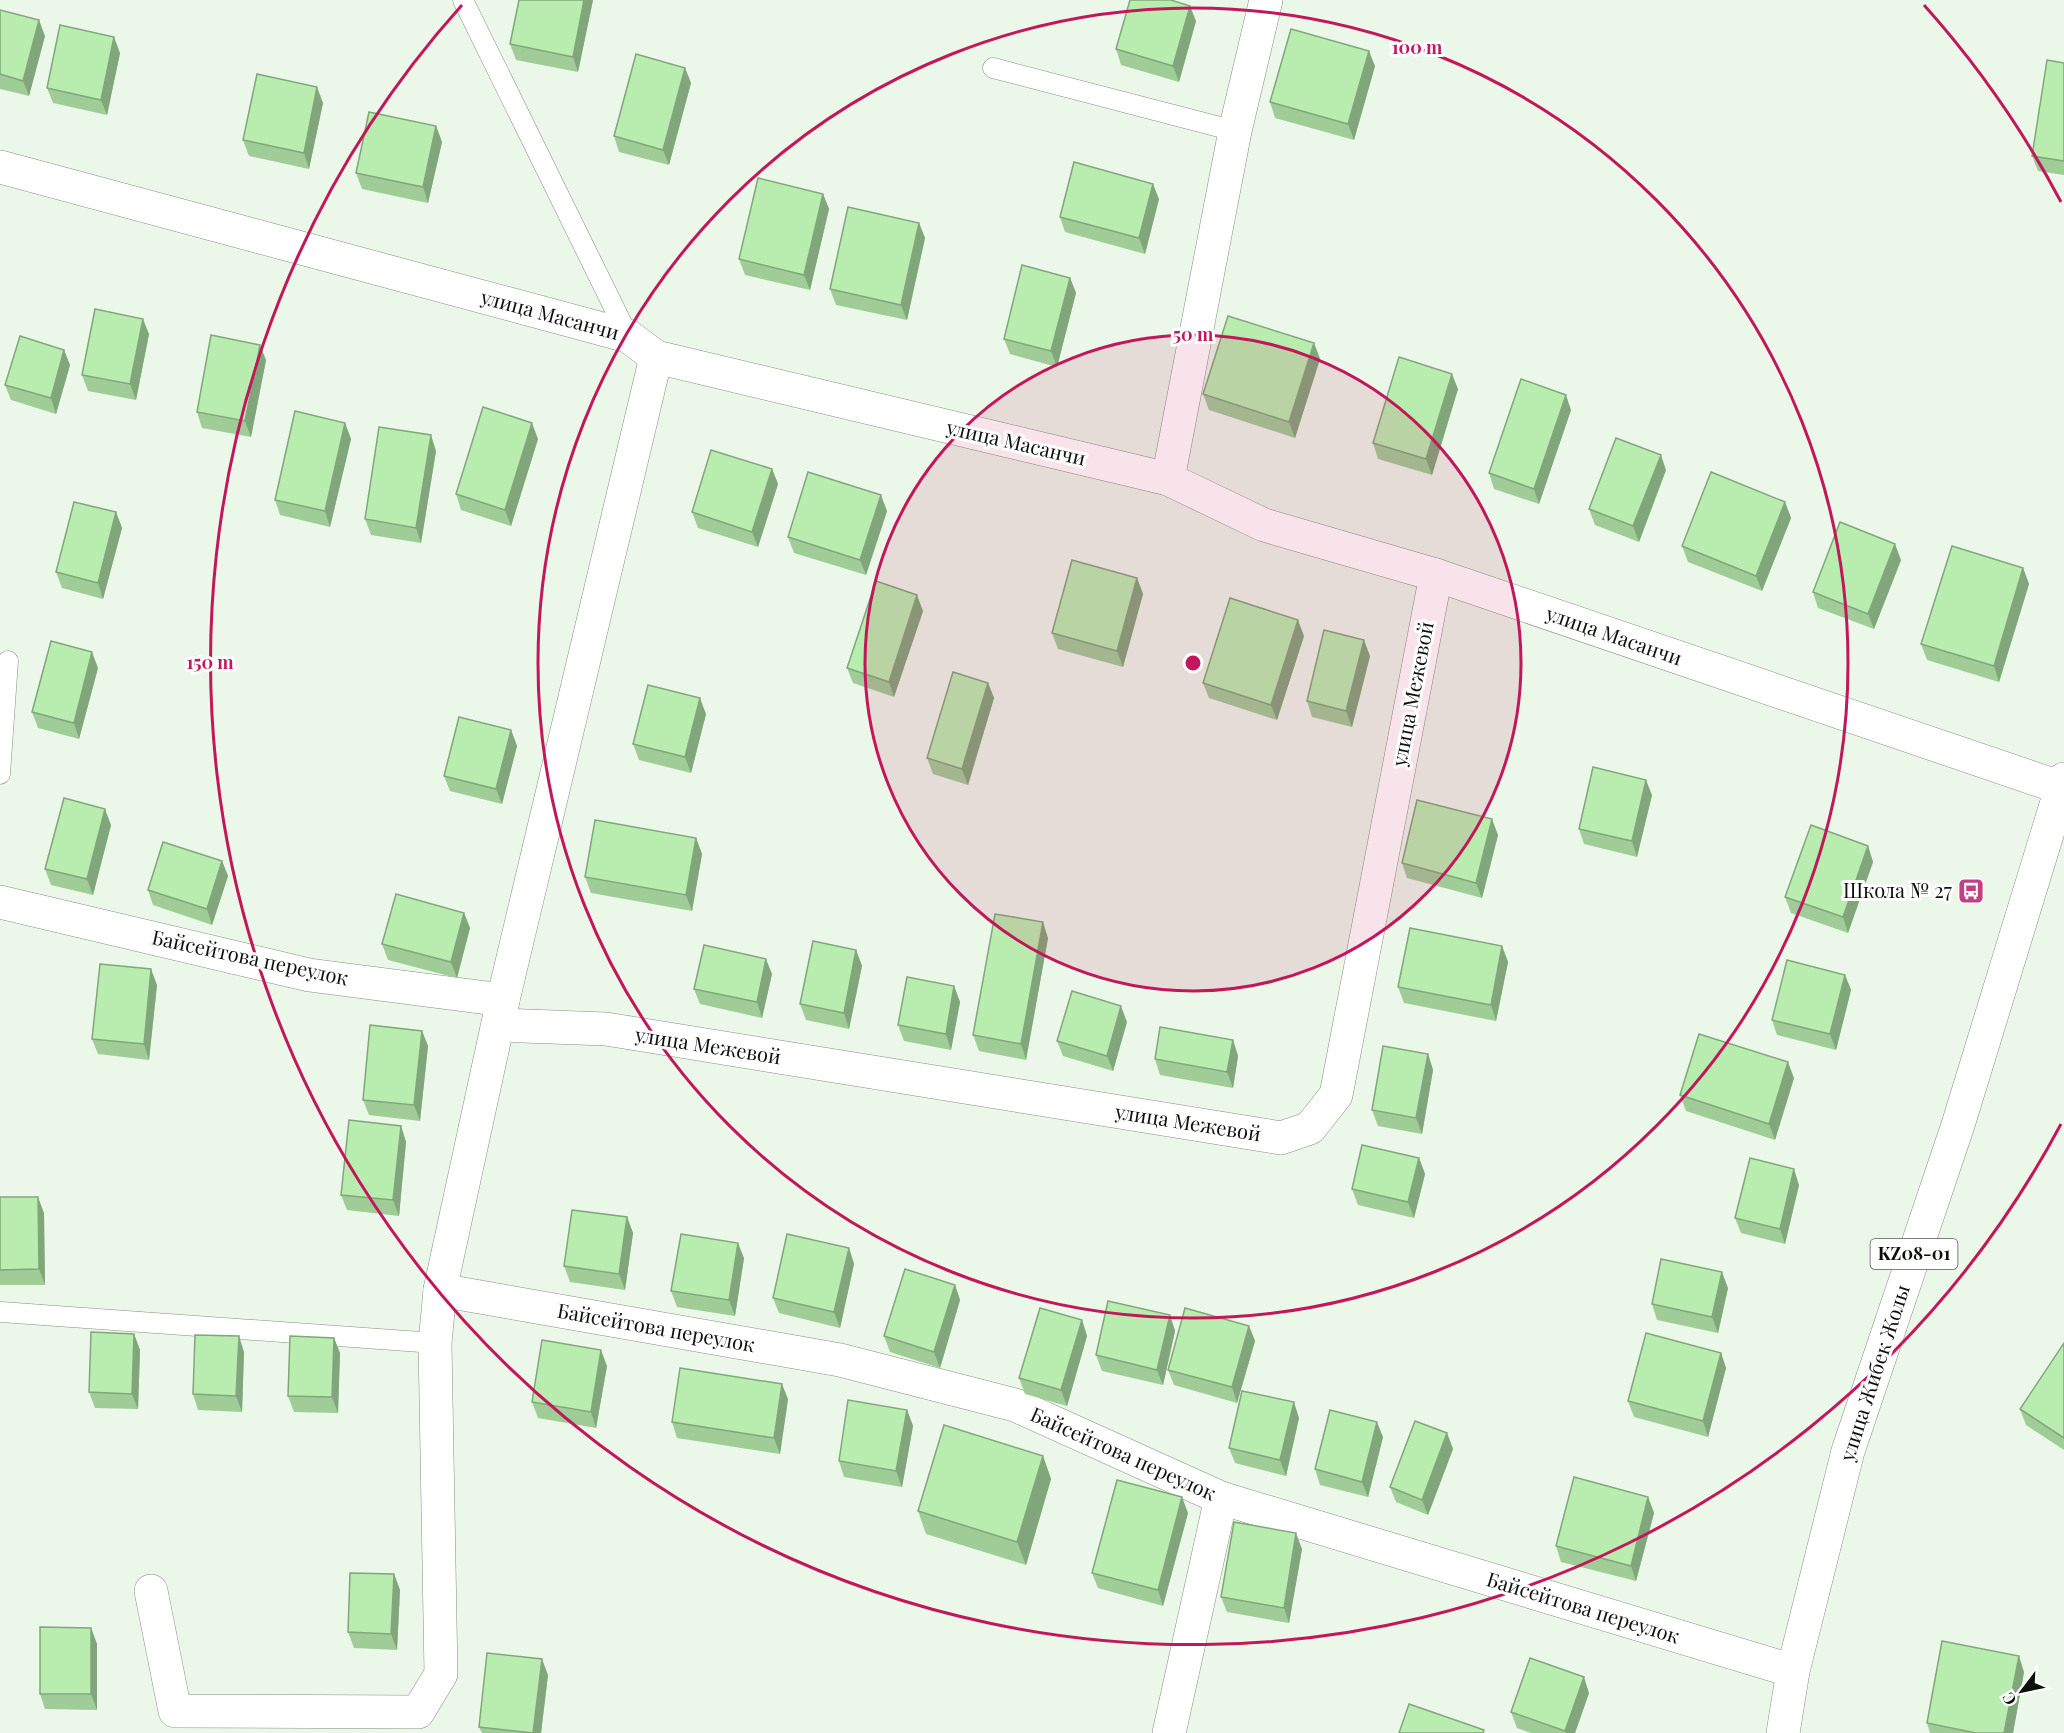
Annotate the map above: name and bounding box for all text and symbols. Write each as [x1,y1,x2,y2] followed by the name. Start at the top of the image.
[1392,35,1443,59] text: 100 m
[477,282,622,345] street label: улица Масанчи
[1173,322,1214,346] text: 50 m
[943,412,1089,471] street label: улица Масанчи
[1542,598,1686,670] street label: улица Масанчи
[1384,619,1439,769] street label: улица Межевой
[186,650,234,674] text: 150 m
[1183,653,1203,673] centre of rings
[1843,876,1952,903] place label: Школа № 27
[1956,876,1986,906] bus stop icon: Школа № 27
[150,923,352,991] street label: Байсейтова переулок
[632,1020,783,1069] street label: улица Межевой
[1112,1097,1263,1146] street label: улица Межевой
[1870,1239,1958,1269] road number: KZ08-01
[1832,1281,1915,1465] street label: улица Жибек Жолы
[555,1296,758,1357] street label: Байсейтова переулок
[1027,1400,1221,1506] street label: Байсейтова переулок
[1484,1564,1684,1649] street label: Байсейтова переулок
[1992,1661,2052,1721] north arrow
[1997,1689,2021,1710] text: С

